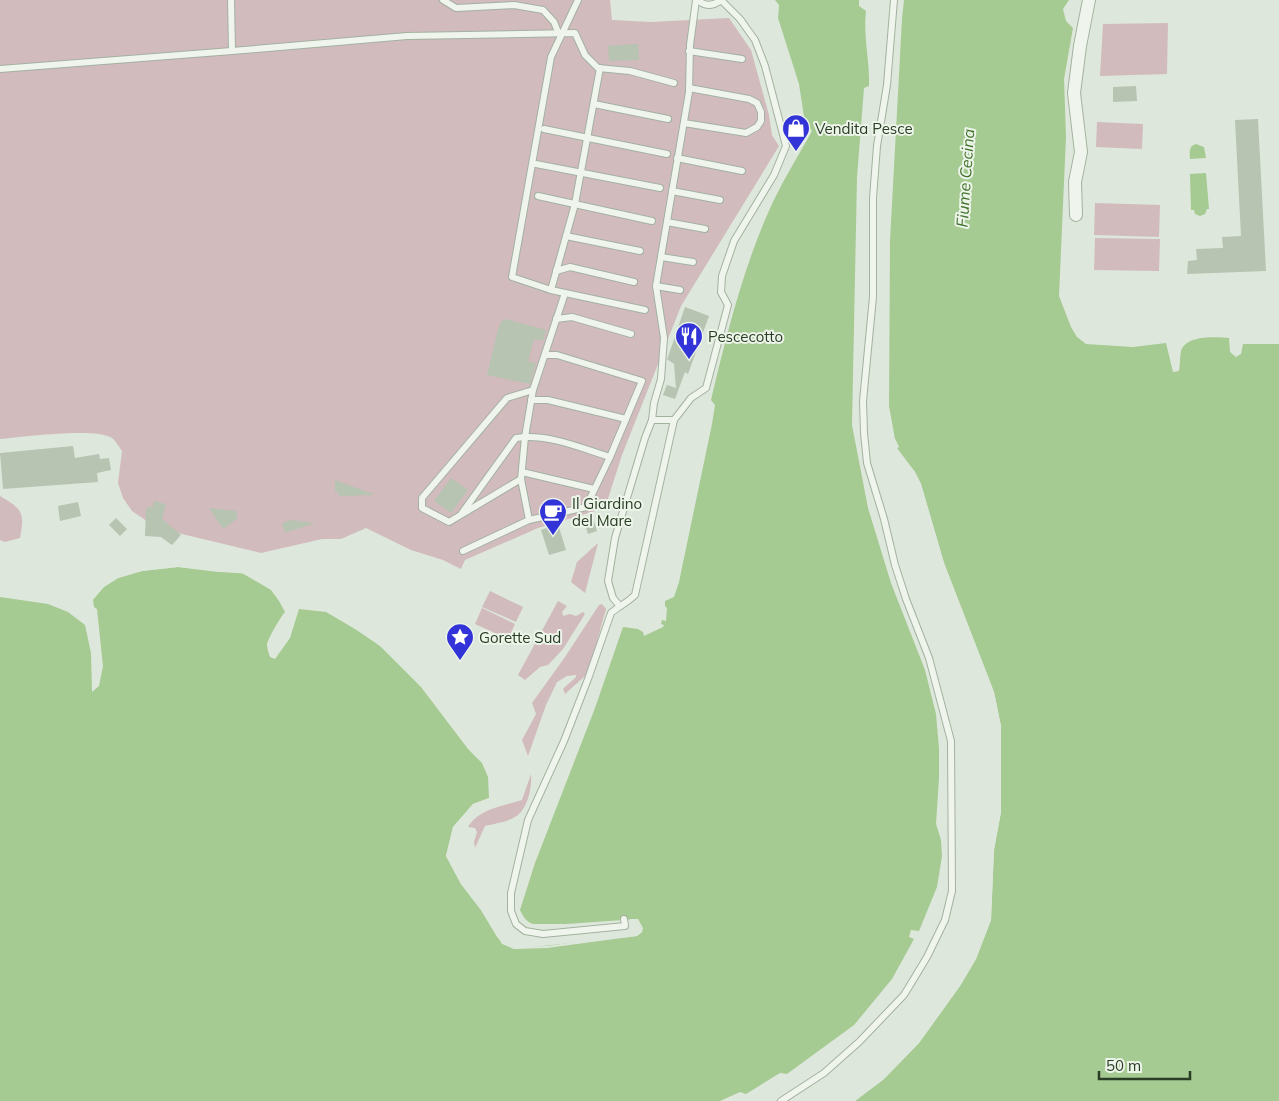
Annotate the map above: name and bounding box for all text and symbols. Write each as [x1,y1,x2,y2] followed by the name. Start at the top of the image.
[781,113,811,152] shop icon: Vendita Pesce
[815,119,913,138] place label: Vendita Pesce
[952,128,978,228] water label: Fiume Cecina
[674,321,704,360] restaurant icon: Pescecotto
[708,327,783,346] place label: Pescecotto
[572,494,642,530] place label: Il Giardino del Mare
[538,497,568,536] cafe icon: Il Giardino del Mare
[445,622,475,661] place icon: Gorette Sud
[479,628,561,647] place label: Gorette Sud
[1099,1048,1190,1080] scale bar
[1106,1056,1141,1075] text: 50 m

